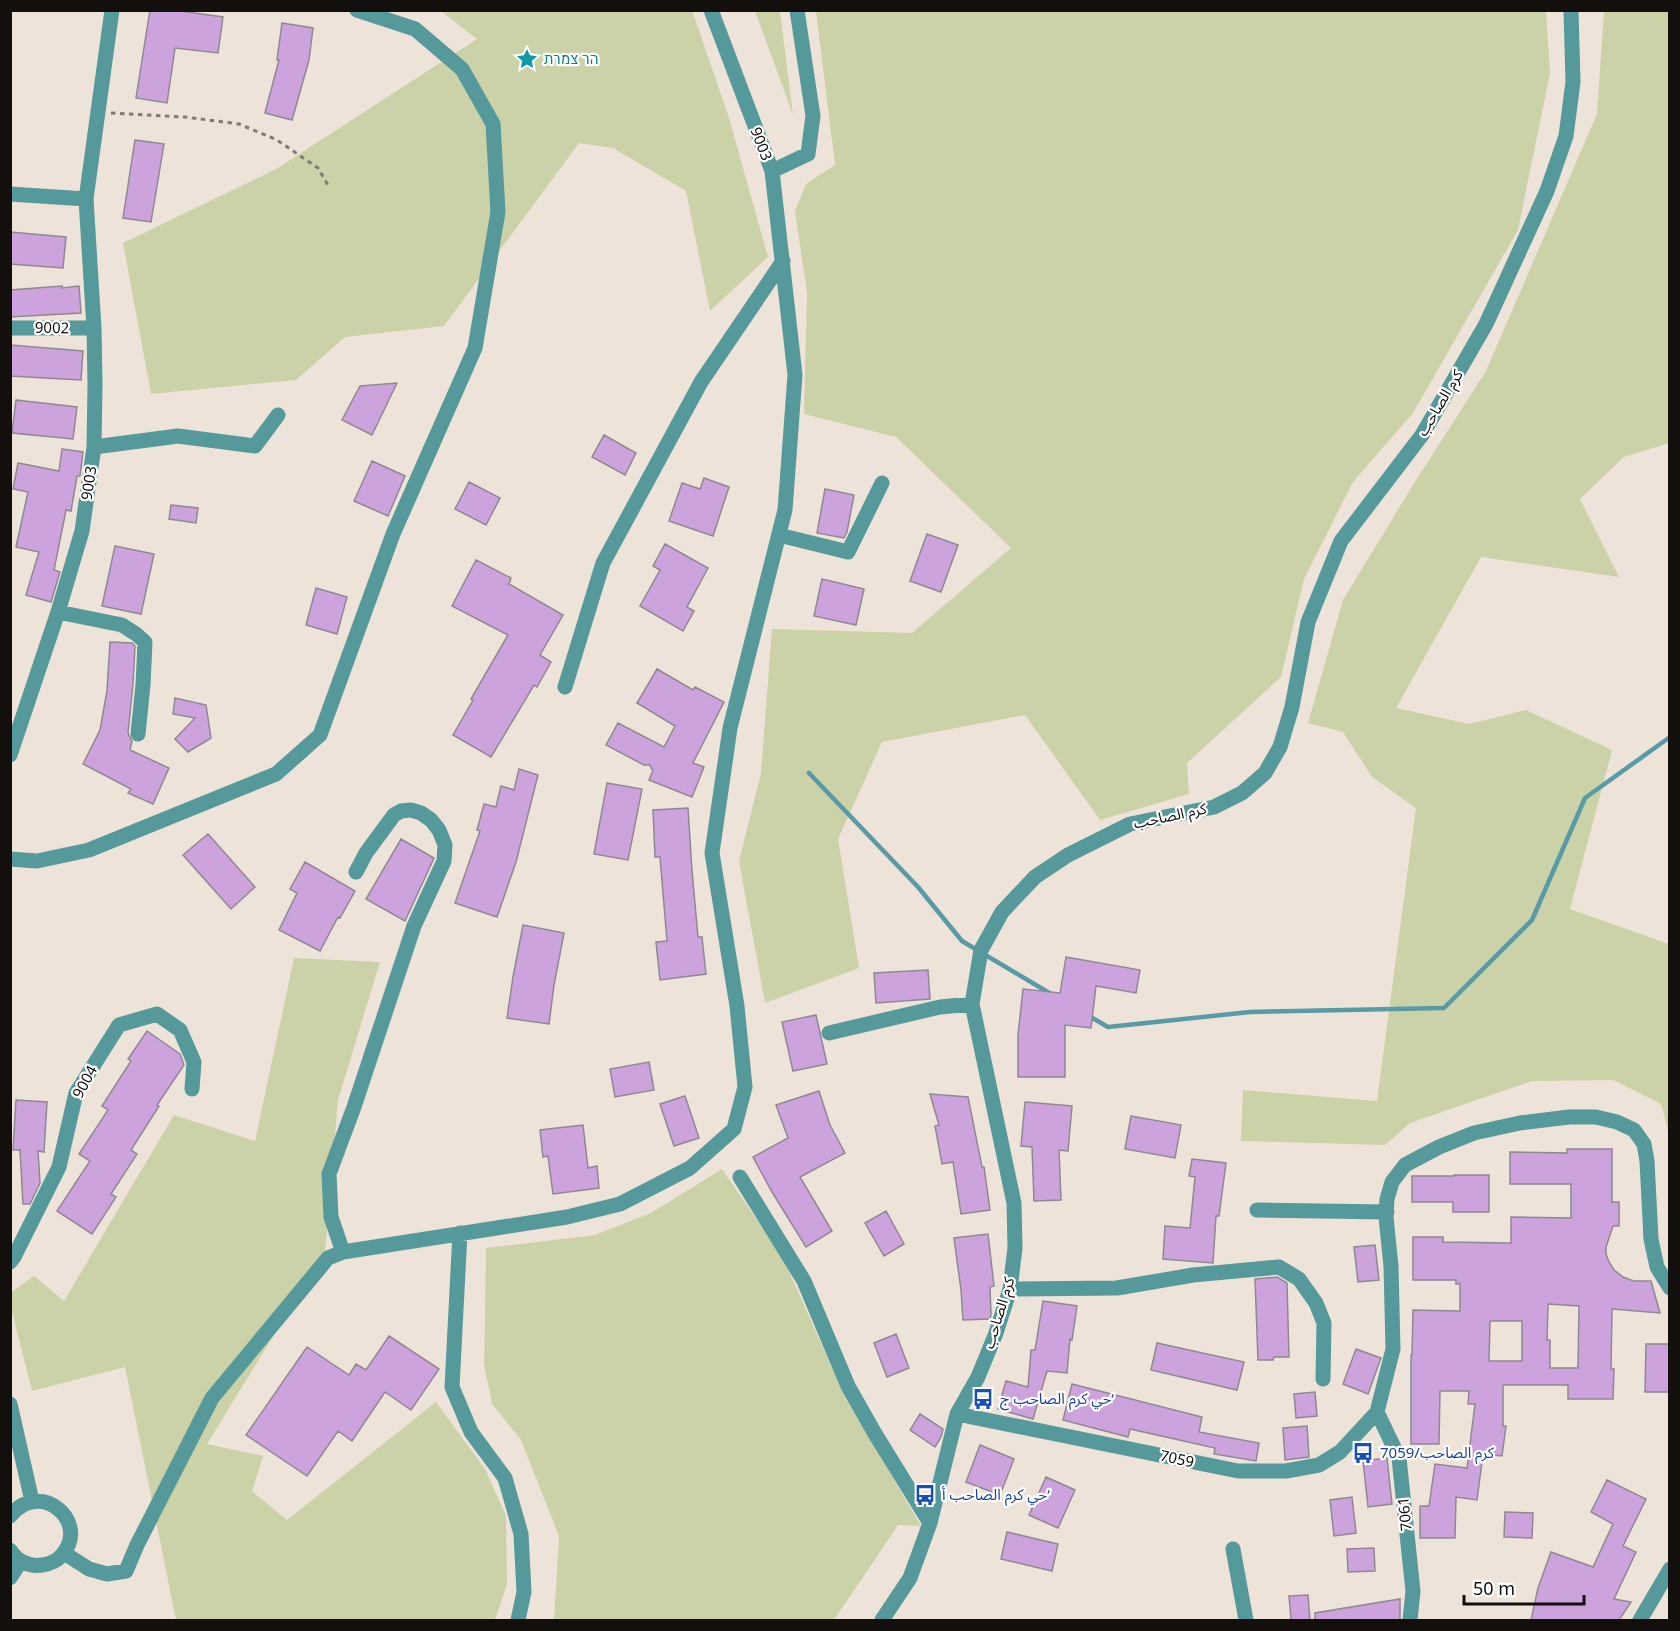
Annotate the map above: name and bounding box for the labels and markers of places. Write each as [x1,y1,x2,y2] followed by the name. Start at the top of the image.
[515,47,539,71] place icon: הר צמרת
[544,48,599,68] place label: הר צמרת
[971,1387,995,1411] bus stop icon: حي كرم الصاحب ج‘
[1000,1388,1114,1411] place label: حي كرم الصاحب ج‘
[1351,1441,1375,1465] bus stop icon: كرم الصاحب/7059
[1380,1442,1495,1464] place label: كرم الصاحب/7059
[913,1483,937,1507] bus stop icon: حي كرم الصاحب أ‘
[942,1484,1050,1506] place label: حي كرم الصاحب أ‘

